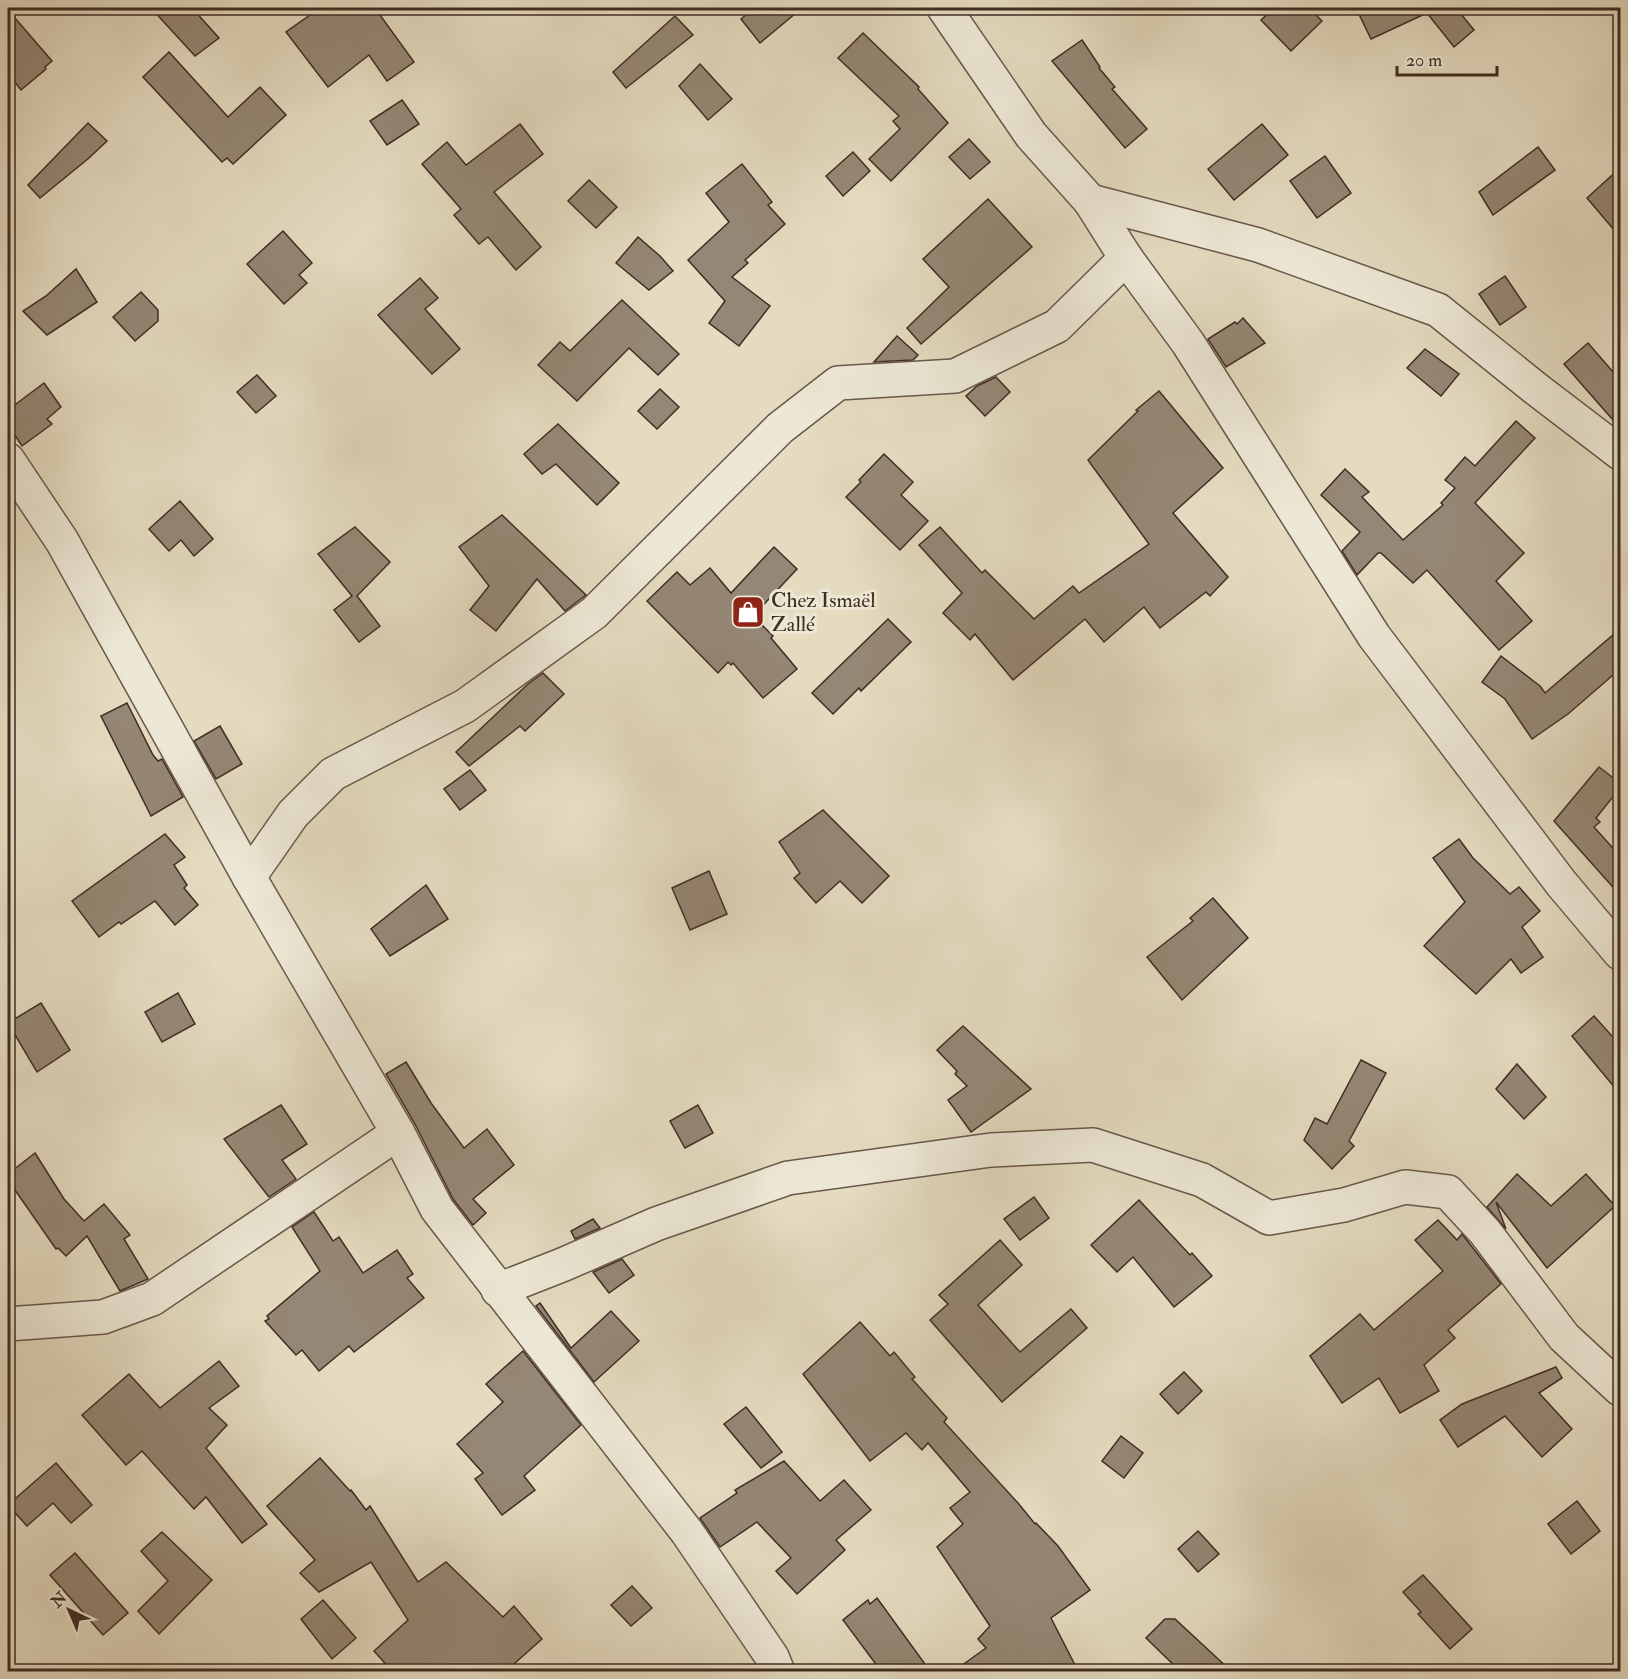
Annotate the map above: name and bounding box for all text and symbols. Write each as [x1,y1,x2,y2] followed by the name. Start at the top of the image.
[1397,39,1498,77] scale bar
[1406,49,1442,72] text: 20 m
[771,587,876,638] place label: Chez Ismaël Zallé
[730,594,766,630] shop icon: Chez Ismaël Zallé
[39,1580,99,1640] north arrow
[46,1587,72,1613] text: N

